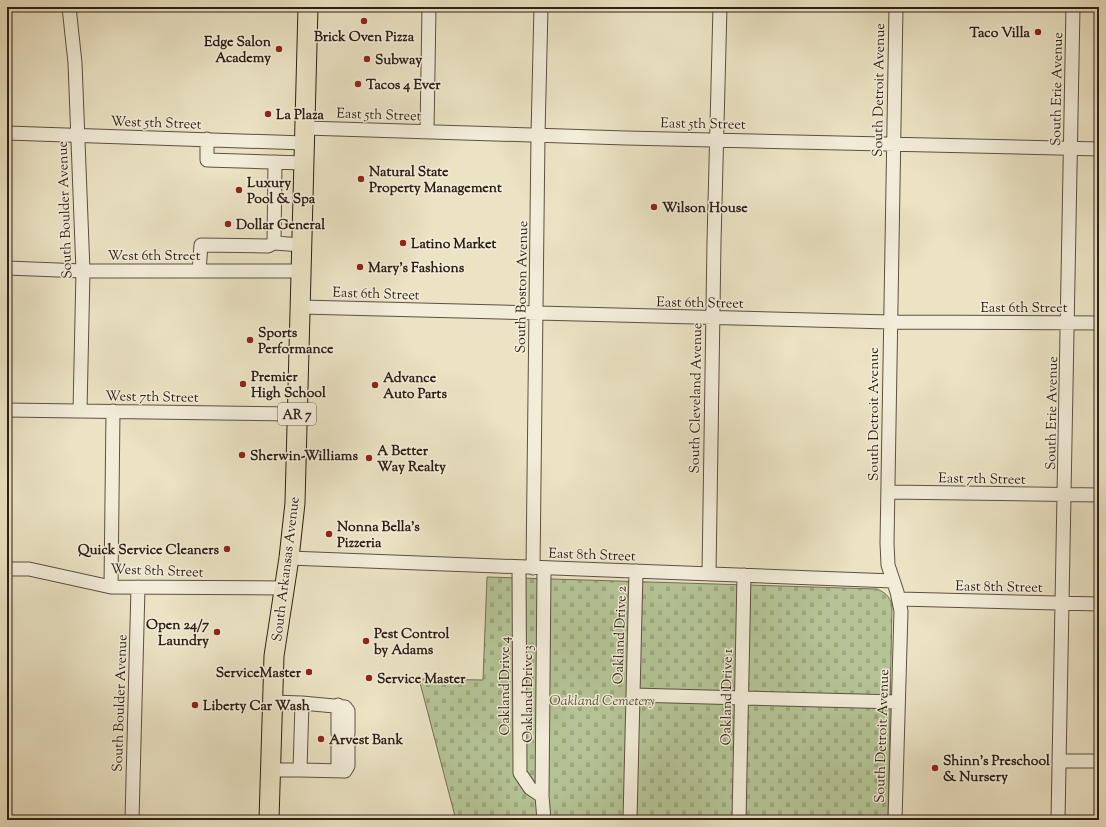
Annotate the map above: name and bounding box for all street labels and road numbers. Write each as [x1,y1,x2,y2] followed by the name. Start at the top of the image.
[869,23,891,157] street label: South Detroit Avenue
[1047,32,1069,146] street label: South Erie Avenue
[336,105,422,127] street label: East 5th Street
[110,112,202,136] street label: West 5th Street
[660,114,746,136] street label: East 5th Street
[54,141,78,279] street label: South Boulder Avenue
[512,221,534,353] street label: South Boston Avenue
[107,247,201,267] street label: West 6th Street
[332,283,420,307] street label: East 6th Street
[656,293,744,315] street label: East 6th Street
[980,299,1068,319] street label: East 6th Street
[686,322,708,474] street label: South Cleveland Avenue
[865,347,885,481] street label: South Detroit Avenue
[1042,356,1064,470] street label: South Erie Avenue
[105,387,199,409] street label: West 7th Street
[278,403,316,425] road number: AR 7
[938,469,1026,491] street label: East 7th Street
[268,496,306,643] street label: South Arkansas Avenue
[548,544,636,568] street label: East 8th Street
[110,560,204,584] street label: West 8th Street
[955,577,1043,599] street label: East 8th Street
[609,585,633,685] street label: Oakland Drive 2
[109,634,133,772] street label: South Boulder Avenue
[496,636,516,736] street label: Oakland Drive 4
[519,645,539,743] street label: Oakland Drive 3
[717,648,739,746] street label: Oakland Drive 1
[871,669,895,803] street label: South Detroit Avenue

